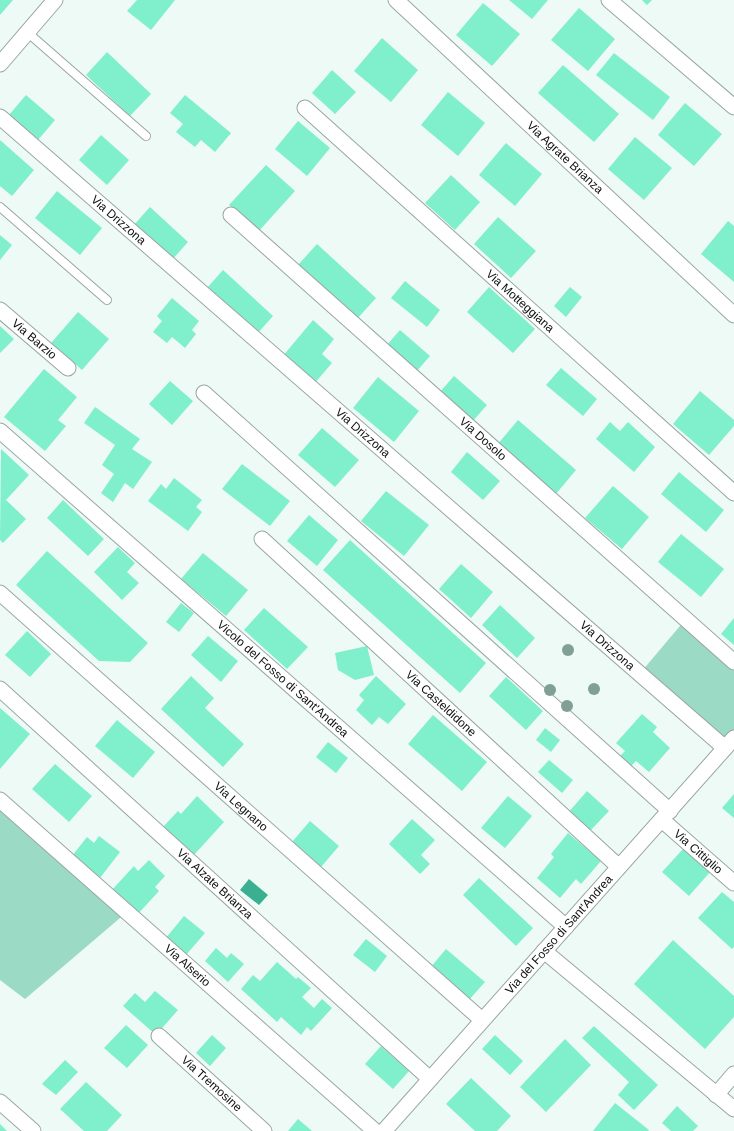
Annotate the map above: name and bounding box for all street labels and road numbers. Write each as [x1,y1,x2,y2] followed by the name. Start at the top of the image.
[524,119,606,197] street label: Via Agrate Brianza
[88,193,149,248] street label: Via Drizzona
[483,267,557,335] street label: Via Motteggiana
[9,316,60,362] street label: Via Barzio
[333,405,393,461] street label: Via Drizzona
[457,414,509,464] street label: Via Dosolo
[214,618,351,740] street label: Vicolo del Fosso di Sant'Andrea
[577,618,638,673] street label: Via Drizzona
[403,668,479,739] street label: Via Casteldidone
[211,779,271,834] street label: Via Legnano
[671,827,726,877] street label: Via Cittiglio
[174,846,256,922] street label: Via Alzate Brianza
[502,872,616,997] street label: Via del Fosso di Sant'Andrea
[162,941,213,990] street label: Via Alserio
[179,1053,245,1115] street label: Via Tremosine

